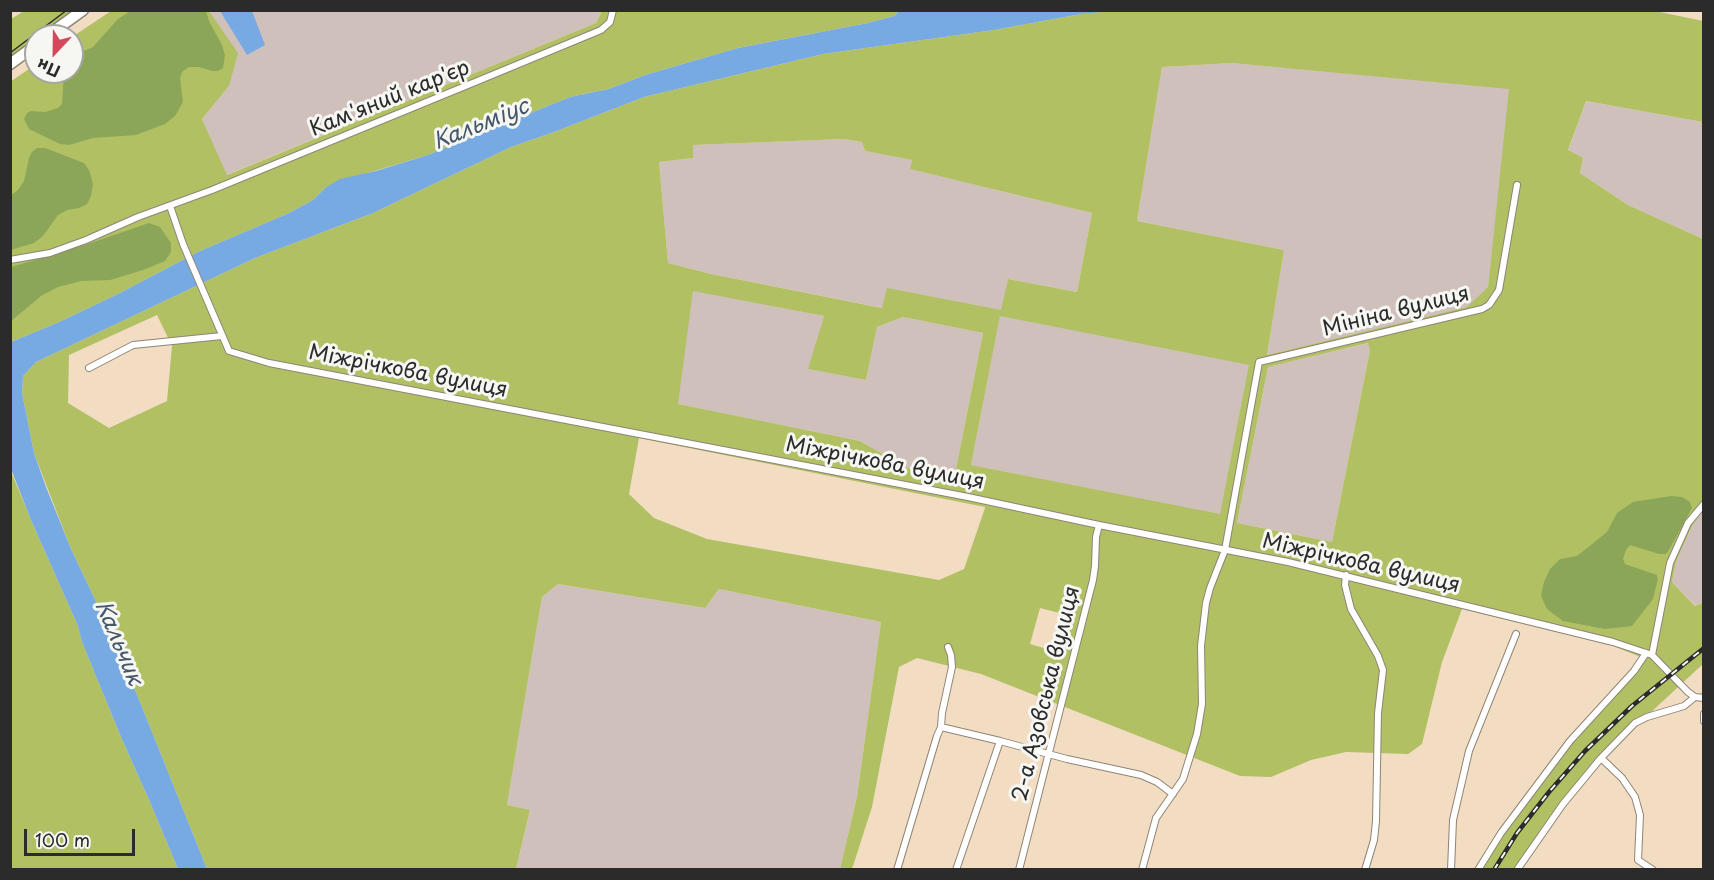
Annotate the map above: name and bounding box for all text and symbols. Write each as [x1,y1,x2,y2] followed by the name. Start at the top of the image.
[24,24,84,84] north arrow
[33,53,63,84] text: Пн
[306,55,474,143] street label: Кам'яний кар'єр
[429,94,533,156] water label: Кальміус
[1320,282,1472,342] street label: Мініна вулиця
[307,340,509,404] street label: Міжрічкова вулиця
[784,432,986,496] street label: Міжрічкова вулиця
[1260,529,1462,599] street label: Міжрічкова вулиця
[1008,584,1086,804] street label: 2-а Азовська вулиця
[88,597,148,689] water label: Кальчик
[27,817,138,855] scale bar
[35,826,90,853] text: 100 m

